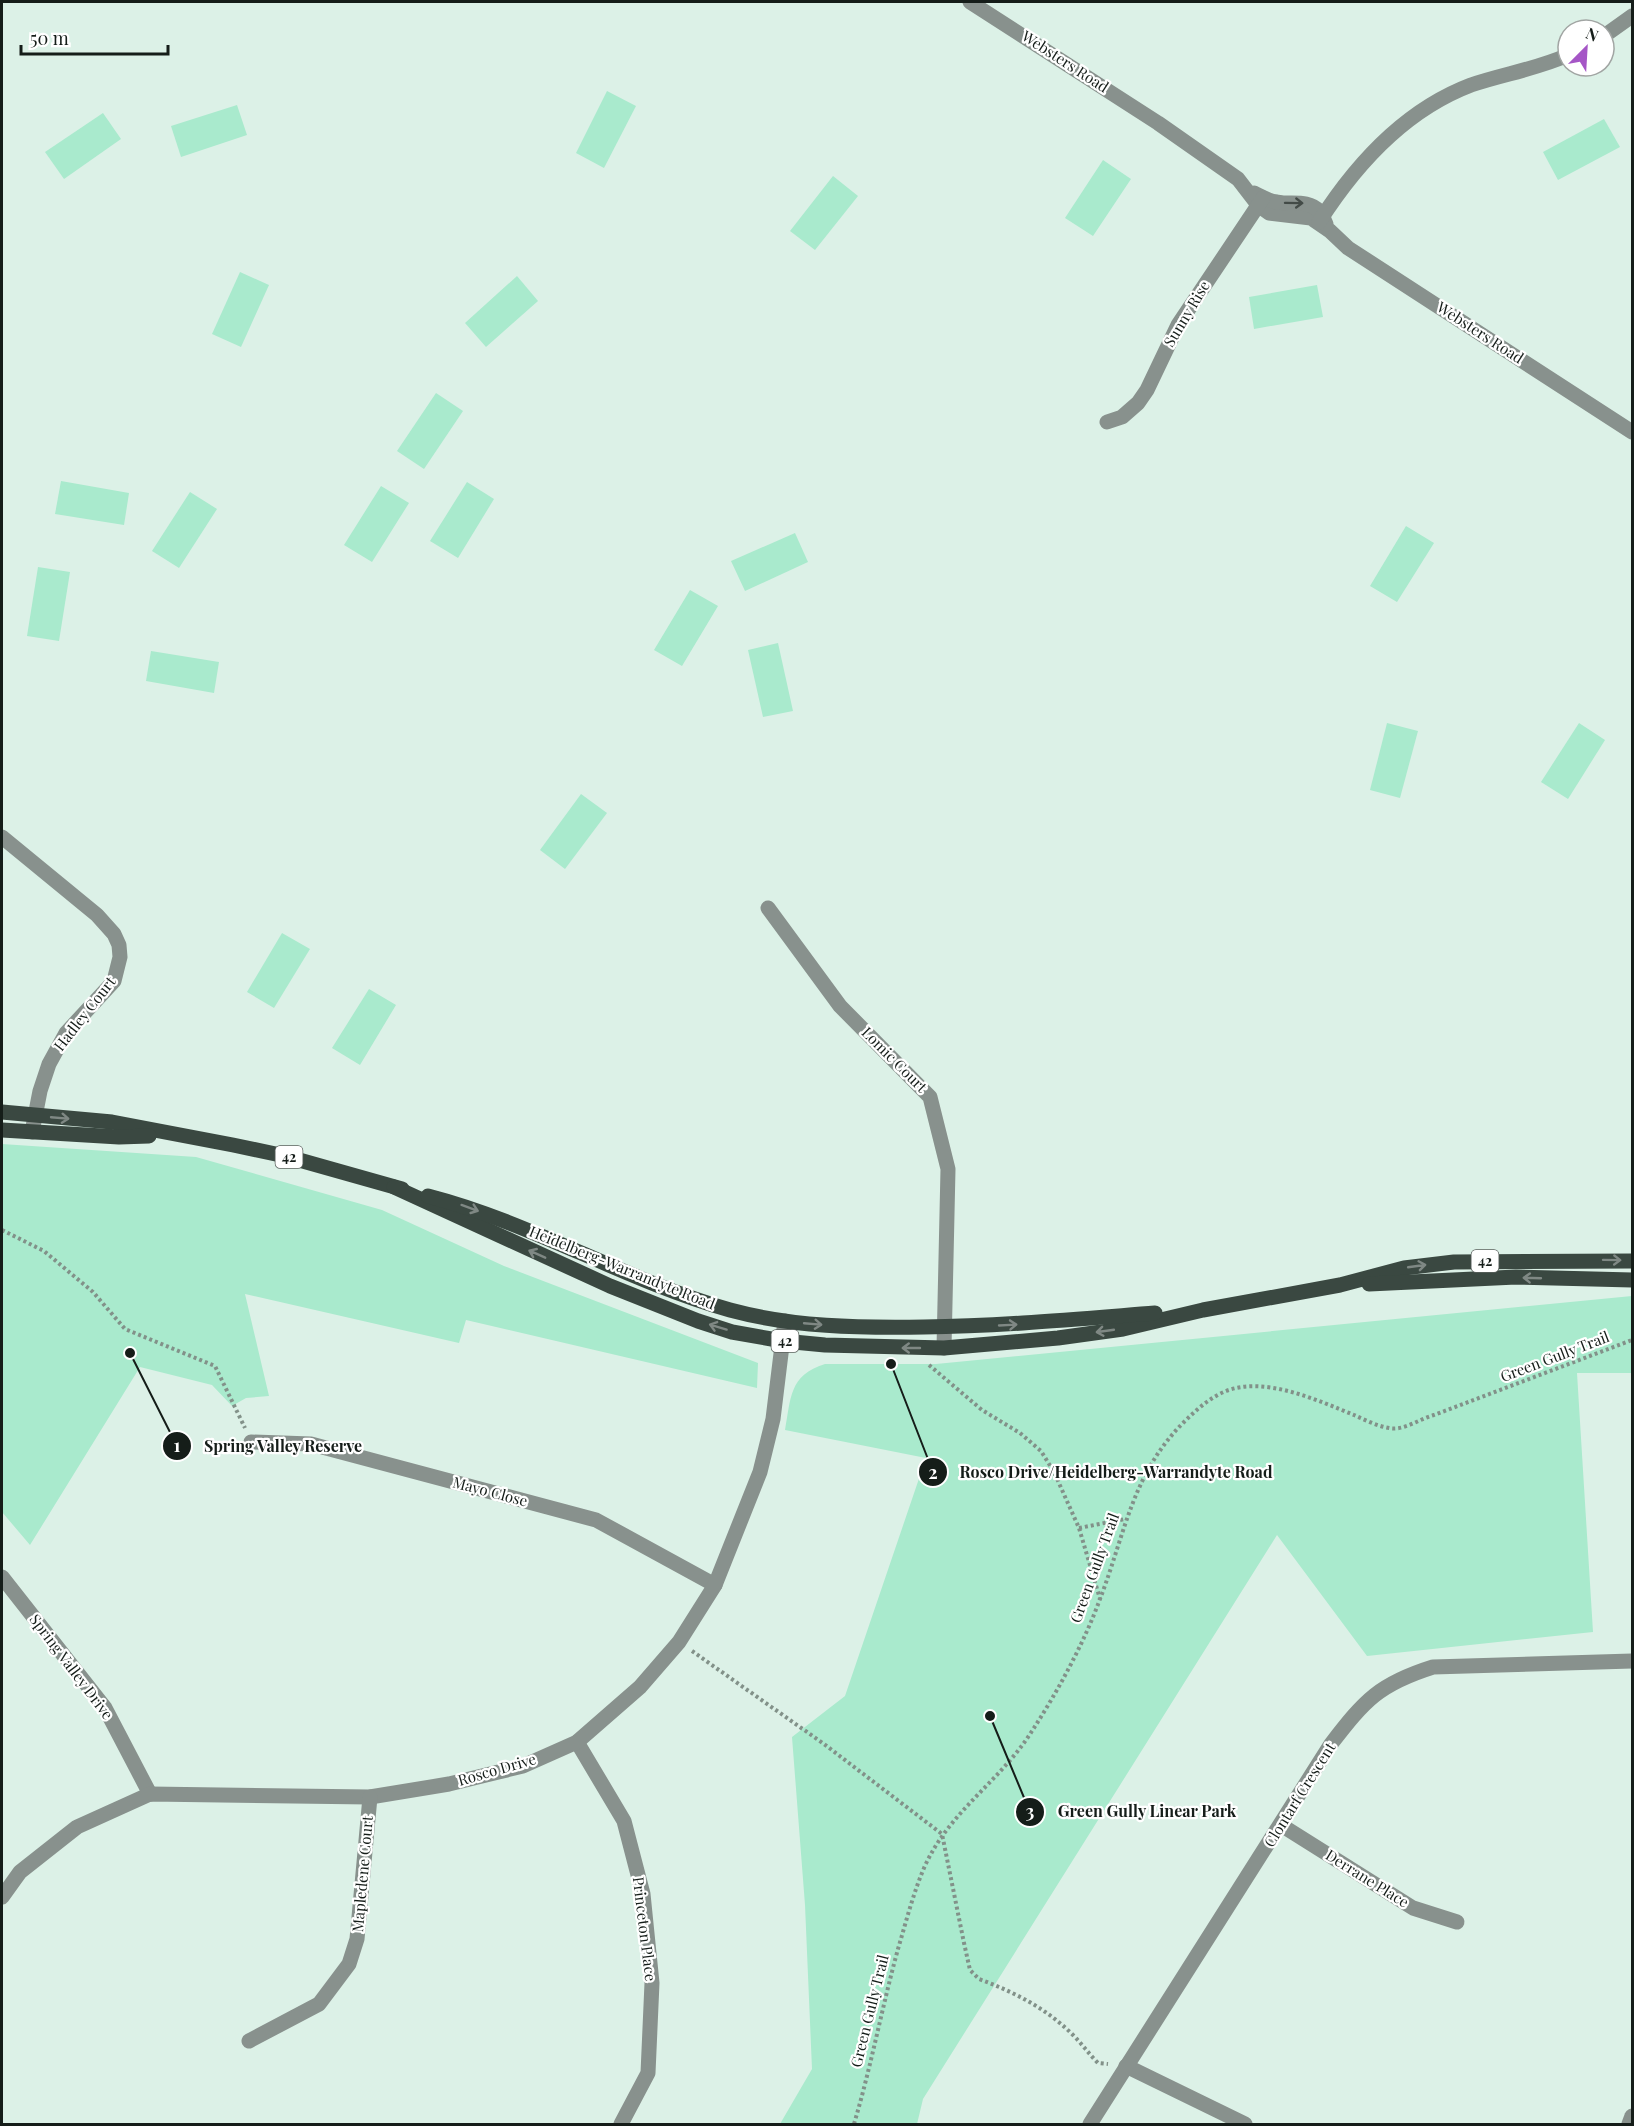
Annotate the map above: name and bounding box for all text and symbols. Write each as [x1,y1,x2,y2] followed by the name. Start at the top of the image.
[21,18,168,56] scale bar
[1556,18,1616,78] north arrow
[1583,22,1602,46] text: N
[1018,25,1113,97] street label: Websters Road
[30,26,69,50] text: 50 m
[1283,197,1303,209] one-way arrow
[1159,277,1214,350] street label: Sunny Rise
[1433,296,1528,368] street label: Websters Road
[49,972,120,1055] street label: Hadley Court
[858,1022,932,1097] street label: Lomic Court
[49,1113,69,1124] one-way arrow
[276,1146,302,1168] road number: 42
[461,1204,479,1215] one-way arrow
[526,1221,719,1314] street label: Heidelberg-Warrandyte Road
[529,1247,547,1259] one-way arrow
[1472,1250,1498,1272] road number: 42
[1602,1255,1622,1266] one-way arrow
[1407,1261,1427,1272] one-way arrow
[1523,1272,1543,1283] one-way arrow
[802,1319,822,1330] one-way arrow
[997,1319,1017,1330] one-way arrow
[709,1321,728,1332] one-way arrow
[1096,1326,1115,1337] one-way arrow
[1497,1326,1612,1386] street label: Green Gully Trail
[772,1330,798,1352] road number: 42
[901,1342,921,1354] one-way arrow
[162,1429,375,1463] callout: Spring Valley Reserve
[174,1433,181,1457] text: 1
[204,1435,362,1456] text: Spring Valley Reserve
[918,1455,1285,1489] callout: Rosco Drive/Heidelberg-Warrandyte Road
[928,1460,938,1484] text: 2
[960,1461,1273,1482] text: Rosco Drive/Heidelberg-Warrandyte Road
[451,1471,530,1511] street label: Mayo Close
[1065,1510,1123,1625] street label: Green Gully Trail
[25,1610,118,1723] street label: Spring Valley Drive
[1259,1738,1340,1851] street label: Clontarf Crescent
[455,1748,538,1790] street label: Rosco Drive
[1015,1795,1248,1829] callout: Green Gully Linear Park
[1026,1799,1035,1823] text: 3
[1058,1800,1237,1821] text: Green Gully Linear Park
[347,1814,377,1933] street label: Mapledene Court
[1322,1845,1413,1912] street label: Derrane Place
[629,1875,661,1982] street label: Princeton Place
[845,1952,893,2069] street label: Green Gully Trail

